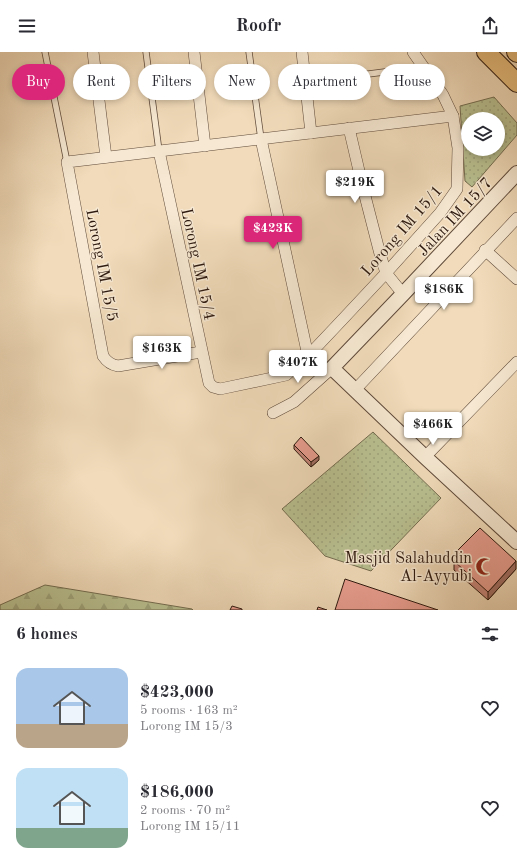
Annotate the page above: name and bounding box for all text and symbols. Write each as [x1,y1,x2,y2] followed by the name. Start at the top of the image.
[16,15,38,37] icon: menu
[479,15,501,37] icon: share
[236,17,281,35] text: Roofr
[12,64,65,100] chip: Buy
[73,64,130,100] chip: Rent
[138,64,206,100] chip: Filters
[214,64,270,100] chip: New
[278,64,371,100] chip: Apartment
[379,64,445,100] chip: House
[461,112,505,156] map controls
[461,112,505,156] button: layers
[327,170,383,204] pin: $219K
[415,175,496,260] street label: Jalan IM 15/7
[335,176,375,189] text: $219K
[359,183,446,280] street label: Lorong IM 15/1
[177,207,217,322] street label: Lorong IM 15/4
[82,208,120,323] street label: Lorong IM 15/5
[245,216,301,250] pin: $423K
[253,222,293,235] text: $423K
[416,277,472,311] pin: $186K
[424,283,464,296] text: $186K
[134,336,190,370] pin: $163K
[142,342,182,355] text: $163K
[270,350,326,384] pin: $407K
[278,356,318,369] text: $407K
[405,412,461,446] pin: $466K
[413,418,453,431] text: $466K
[345,551,472,585] place label: Masjid Salahuddin Al-Ayyubi
[475,556,495,576] mosque icon: Masjid Salahuddin Al-Ayyubi
[479,623,501,645] icon: filters
[16,626,78,643] text: 6 homes
[48,684,96,732] icon: home
[140,684,214,701] text: $423,000
[479,697,501,719] icon: heart
[140,704,238,717] text: 5 rooms · 163 m²
[140,720,233,733] text: Lorong IM 15/3
[48,784,96,832] icon: home
[140,784,214,801] text: $186,000
[479,797,501,819] icon: heart
[140,804,230,817] text: 2 rooms · 70 m²
[140,820,240,833] text: Lorong IM 15/11

